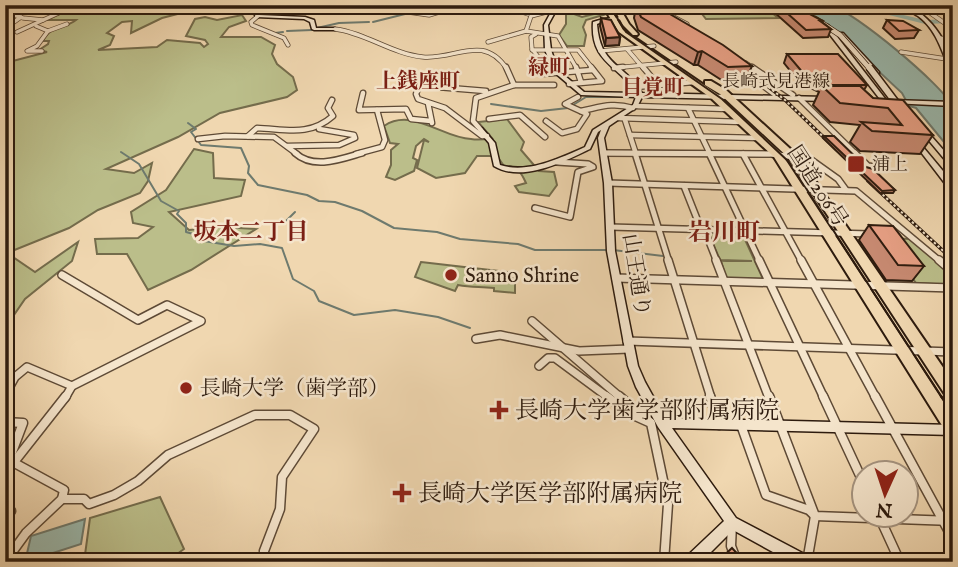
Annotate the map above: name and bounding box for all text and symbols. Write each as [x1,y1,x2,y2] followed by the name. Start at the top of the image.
[528,55,570,82] district label: 緑町
[376,69,460,96] district label: 上銭座町
[722,71,830,94] street label: 長崎式見港線
[622,75,685,102] district label: 目覚町
[780,141,853,233] street label: 国道206号
[846,154,866,174] marker: 浦上
[872,154,908,177] place label: 浦上
[194,218,309,247] district label: 坂本二丁目
[688,218,760,249] district label: 岩川町
[616,232,655,319] street label: 山王通り
[465,263,580,290] place label: Sanno Shrine
[443,267,459,283] marker: Sanno Shrine
[200,376,389,403] place label: 長崎大学（歯学部）
[178,380,194,396] marker: 長崎大学（歯学部）
[515,396,779,427] place label: 長崎大学歯学部附属病院
[489,400,509,420] marker: 長崎大学歯学部附属病院
[850,458,920,528] north arrow
[418,479,682,510] place label: 長崎大学医学部附属病院
[392,483,412,503] marker: 長崎大学医学部附属病院
[875,497,894,521] text: N

